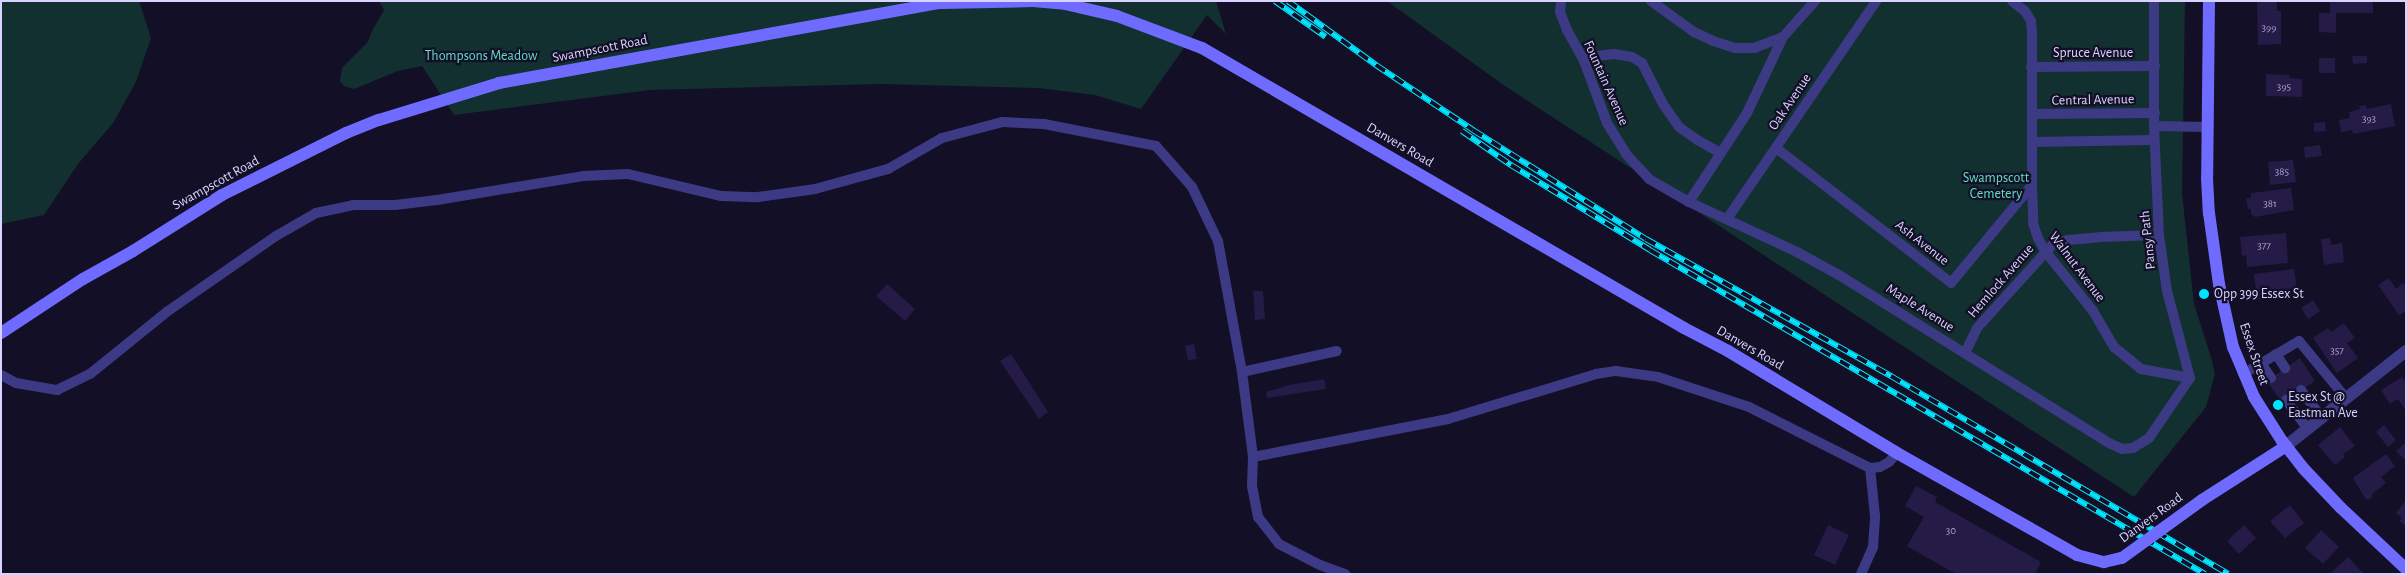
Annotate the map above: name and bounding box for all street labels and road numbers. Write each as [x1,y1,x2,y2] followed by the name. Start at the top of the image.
[551,32,649,66] street label: Swampscott Road
[1580,38,1632,128] street label: Fountain Avenue
[2053,45,2133,61] street label: Spruce Avenue
[1765,70,1815,134] street label: Oak Avenue
[2052,91,2134,109] street label: Central Avenue
[1364,119,1436,171] street label: Danvers Road
[170,152,262,214] street label: Swampscott Road
[2137,210,2159,270] street label: Pansy Path
[1892,217,1952,269] street label: Ash Avenue
[2045,229,2109,305] street label: Walnut Avenue
[1964,241,2038,321] street label: Hemlock Avenue
[1883,280,1957,336] street label: Maple Avenue
[2235,321,2273,387] street label: Essex Street
[1714,322,1786,374] street label: Danvers Road
[2116,489,2186,547] street label: Danvers Road

